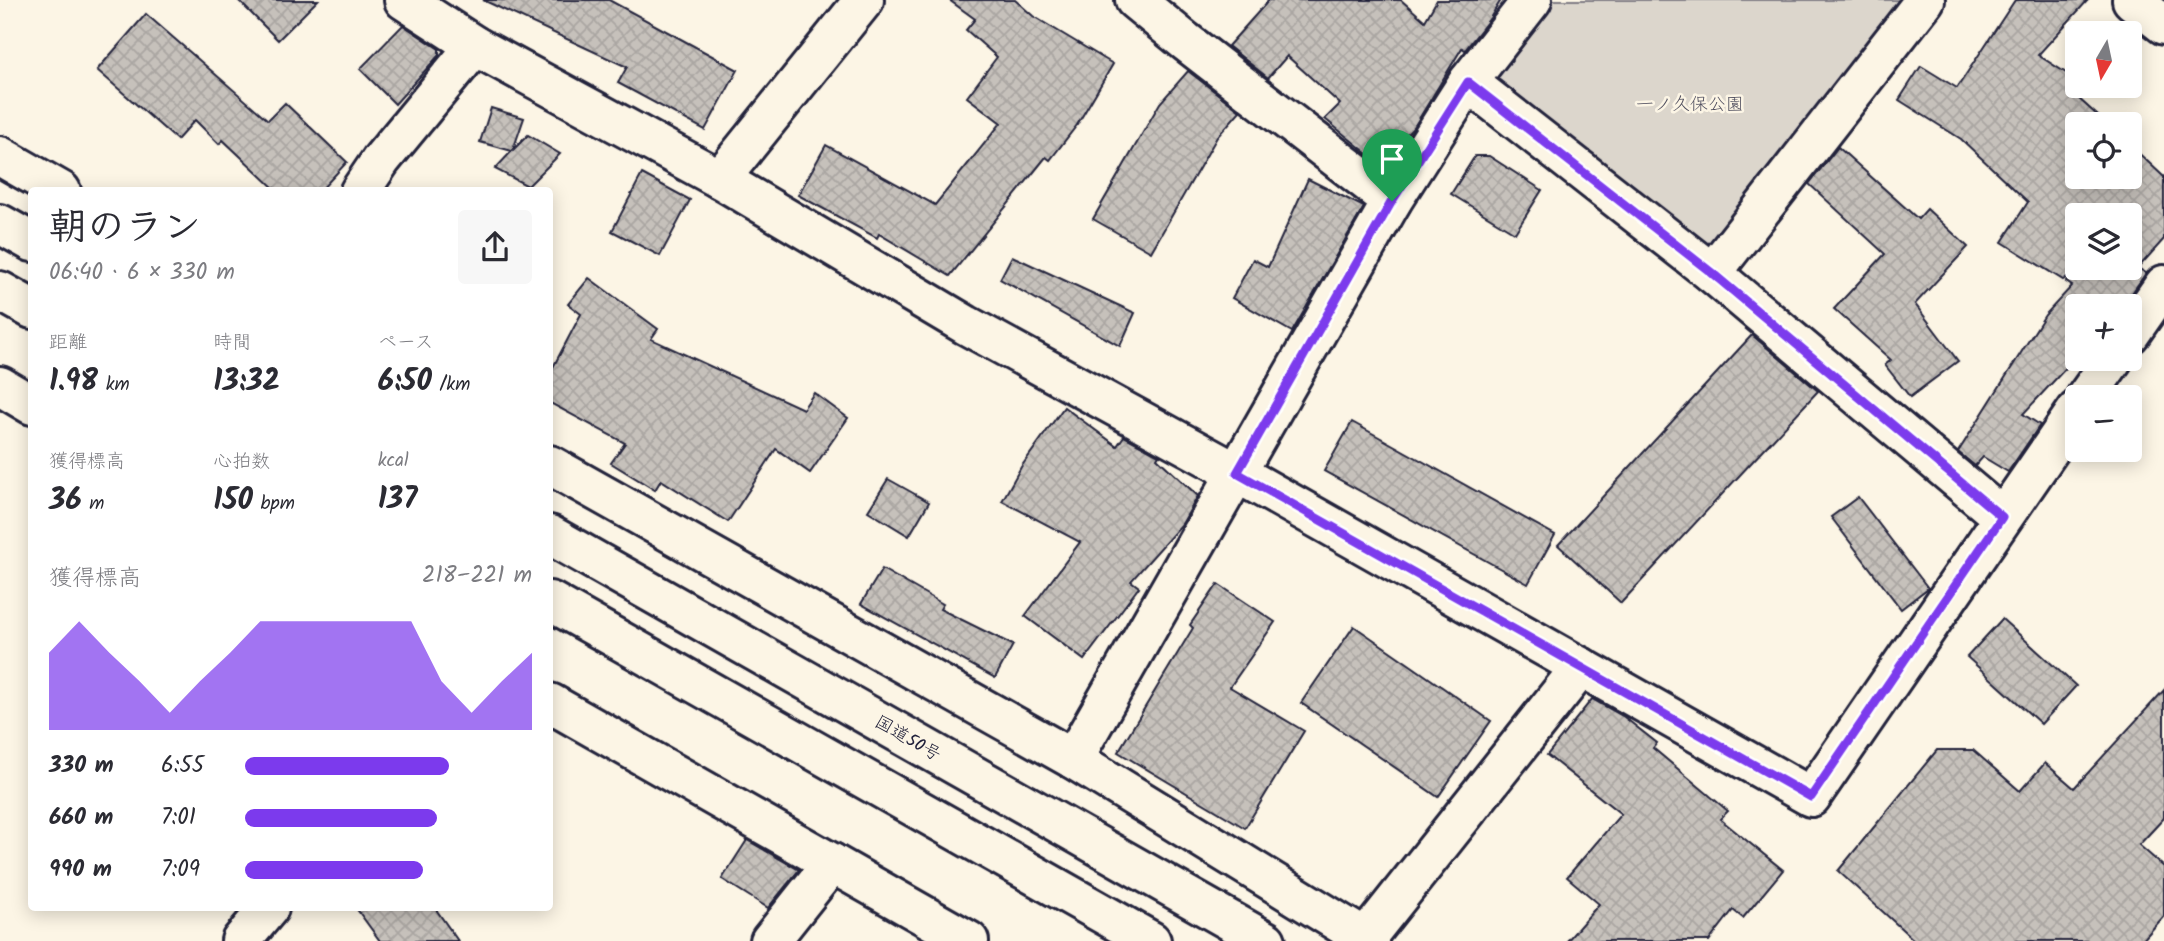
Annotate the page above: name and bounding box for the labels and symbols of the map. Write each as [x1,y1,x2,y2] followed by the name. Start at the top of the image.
[2065,21,2142,98] north arrow
[1636,91,1744,120] park label: 一ノ久保公園
[1362,129,1422,201] pin
[869,709,946,770] street label: 国道50号

